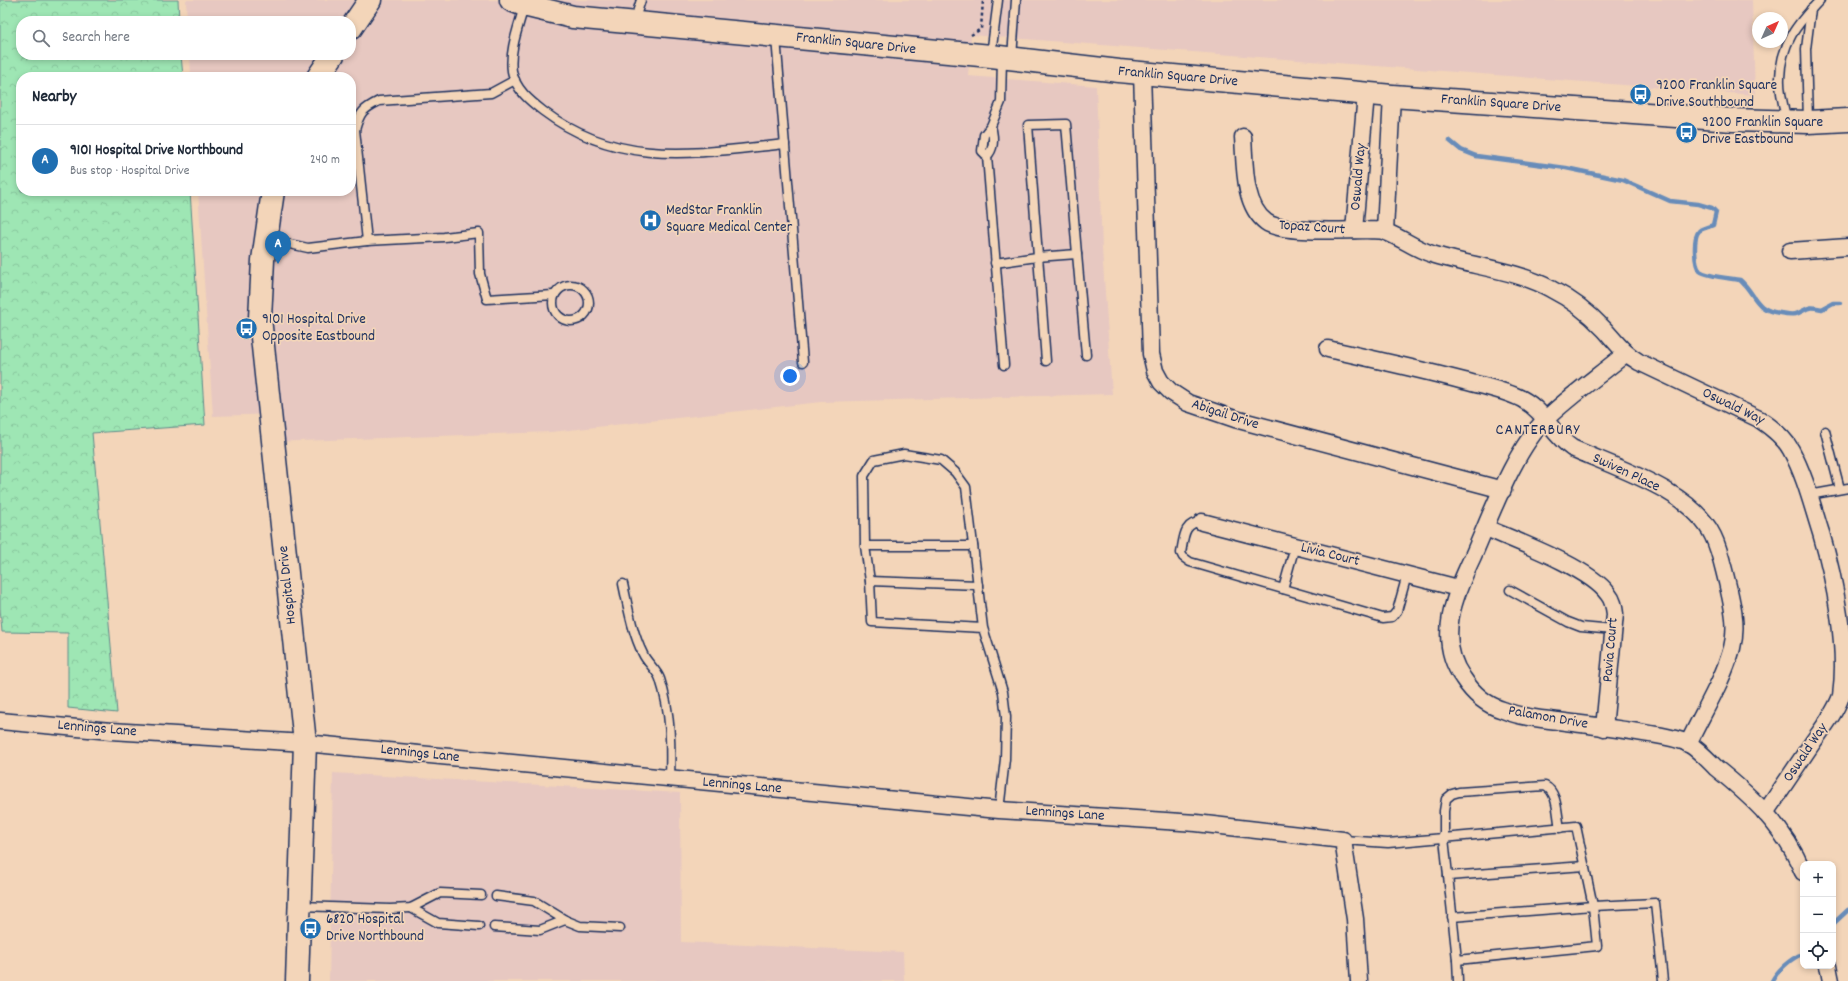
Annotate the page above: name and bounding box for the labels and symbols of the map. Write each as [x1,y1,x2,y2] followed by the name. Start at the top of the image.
[1752,12,1788,48] north arrow
[795,27,917,61] street label: Franklin Square Drive
[1117,61,1239,93] street label: Franklin Square Drive
[1656,75,1778,114] place label: 9200 Franklin Square Drive Southbound
[1628,82,1654,108] bus stop icon: 9200 Franklin Square Drive Southbound
[1440,89,1562,119] street label: Franklin Square Drive
[1702,112,1824,151] place label: 9200 Franklin Square Drive Eastbound
[1673,119,1699,145] bus stop icon: 9200 Franklin Square Drive Eastbound
[1345,142,1373,212] street label: Oswald Way
[666,200,793,239] place label: MedStar Franklin Square Medical Center
[638,207,664,233] hospital icon: MedStar Franklin Square Medical Center
[1278,215,1346,241] street label: Topaz Court
[265,231,291,264] pin: A
[262,309,375,348] place label: 9101 Hospital Drive Opposite Eastbound
[234,316,260,342] bus stop icon: 9101 Hospital Drive Opposite Eastbound
[780,366,800,386] your location
[1698,382,1769,432] street label: Oswald Way
[1188,394,1262,436] street label: Abigail Drive
[1496,419,1581,442] district label: CANTERBURY
[1589,448,1664,498] street label: Swiven Place
[1298,537,1362,573] street label: Livia Court
[273,544,303,625] street label: Hospital Drive
[1597,616,1625,683] street label: Pavia Court
[1506,700,1590,736] street label: Palamon Drive
[57,715,138,743] street label: Lennings Lane
[1778,718,1834,787] street label: Oswald Way
[379,739,461,769] street label: Lennings Lane
[702,772,783,800] street label: Lennings Lane
[1025,800,1106,828] street label: Lennings Lane
[326,909,424,948] place label: 6820 Hospital Drive Northbound
[297,916,323,942] bus stop icon: 6820 Hospital Drive Northbound

